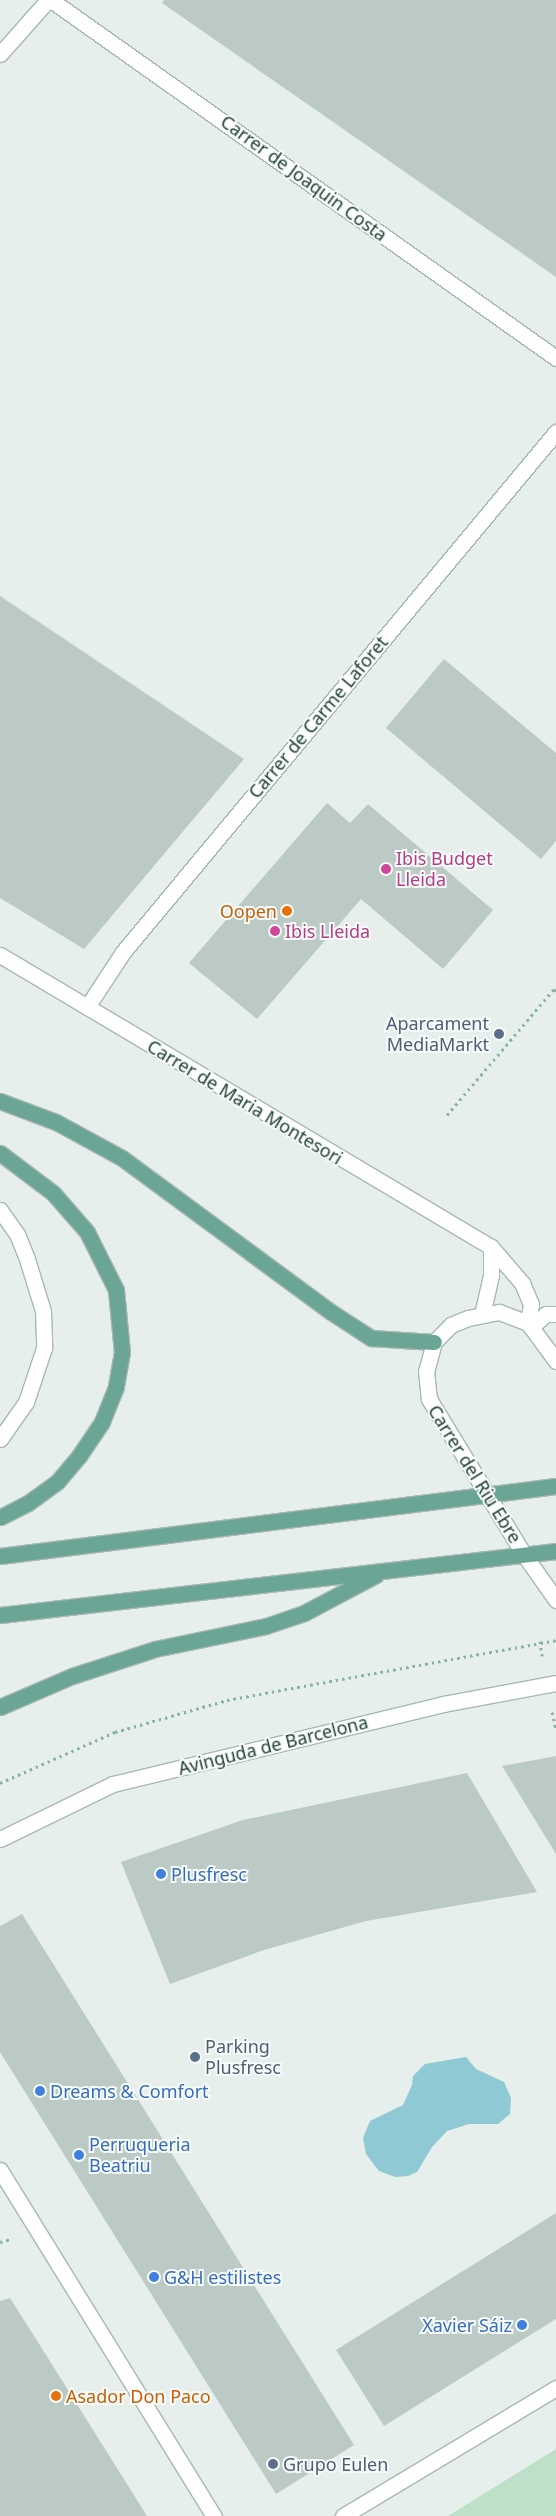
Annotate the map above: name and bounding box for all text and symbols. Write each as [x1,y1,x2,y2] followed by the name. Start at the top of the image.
[217,110,391,246] street label: Carrer de Joaquin Costa
[244,632,392,802] street label: Carrer de Carme Laforet
[396,848,493,891] place label: Ibis Budget Lleida
[380,863,392,875] marker: Ibis Budget Lleida
[220,900,277,922] place label: Oopen
[281,905,293,917] marker: Oopen
[285,920,370,942] place label: Ibis Lleida
[269,925,281,937] marker: Ibis Lleida
[386,1013,489,1056] place label: Aparcament MediaMarkt
[493,1028,505,1040] marker: Aparcament MediaMarkt
[143,1035,347,1169] street label: Carrer de Maria Montesori
[424,1401,526,1547] street label: Carrer del Riu Ebre
[176,1711,370,1779] street label: Avinguda de Barcelona
[171,1863,247,1885] place label: Plusfresc
[155,1868,167,1880] marker: Plusfresc
[205,2036,281,2078] place label: Parking Plusfresc
[189,2051,201,2063] marker: Parking Plusfresc
[50,2080,209,2102] place label: Dreams & Comfort
[34,2085,46,2097] marker: Dreams & Comfort
[89,2134,191,2176] place label: Perruqueria Beatriu
[73,2149,85,2161] marker: Perruqueria Beatriu
[164,2266,281,2288] place label: G&H estilistes
[148,2271,160,2283] marker: G&H estilistes
[422,2314,512,2336] place label: Xavier Sáiz
[516,2319,528,2331] marker: Xavier Sáiz
[66,2385,211,2407] place label: Asador Don Paco
[50,2390,62,2402] marker: Asador Don Paco
[283,2453,388,2475] place label: Grupo Eulen
[267,2458,279,2470] marker: Grupo Eulen

